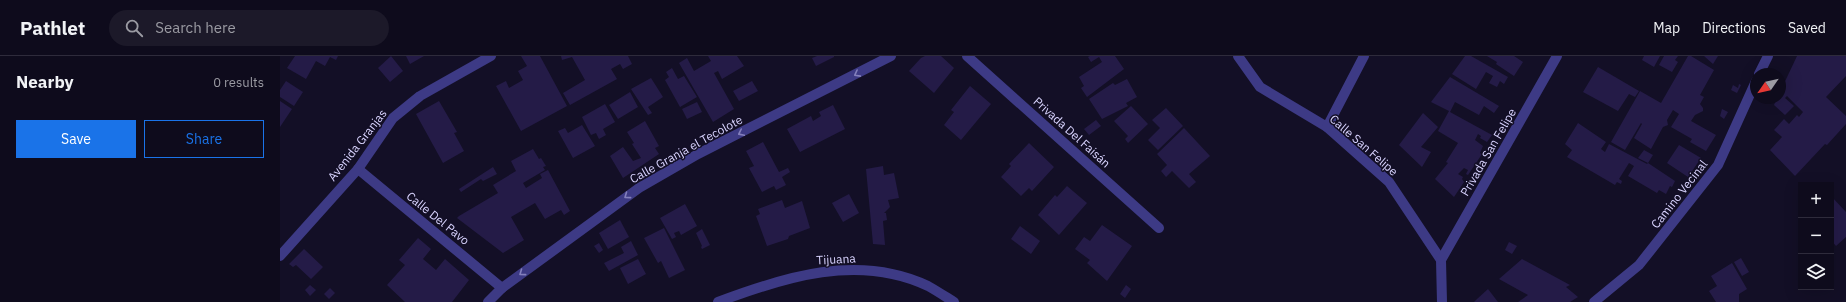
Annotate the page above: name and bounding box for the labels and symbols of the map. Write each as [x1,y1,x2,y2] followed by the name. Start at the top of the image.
[1750,68,1786,104] north arrow
[854,69,861,77] one-way arrow
[1030,94,1114,170] street label: Privada Del Faisán
[1457,105,1519,199] street label: Privada San Felipe
[324,106,390,184] street label: Avenida Granjas
[1327,111,1402,179] street label: Calle San Felipe
[627,112,745,186] street label: Calle Granja el Tecolote
[737,128,745,136] one-way arrow
[1648,157,1710,231] street label: Camino Vecinal
[404,188,473,248] street label: Calle Del Pavo
[625,191,632,198] one-way arrow
[816,250,857,268] street label: Tijuana
[520,268,527,275] one-way arrow

